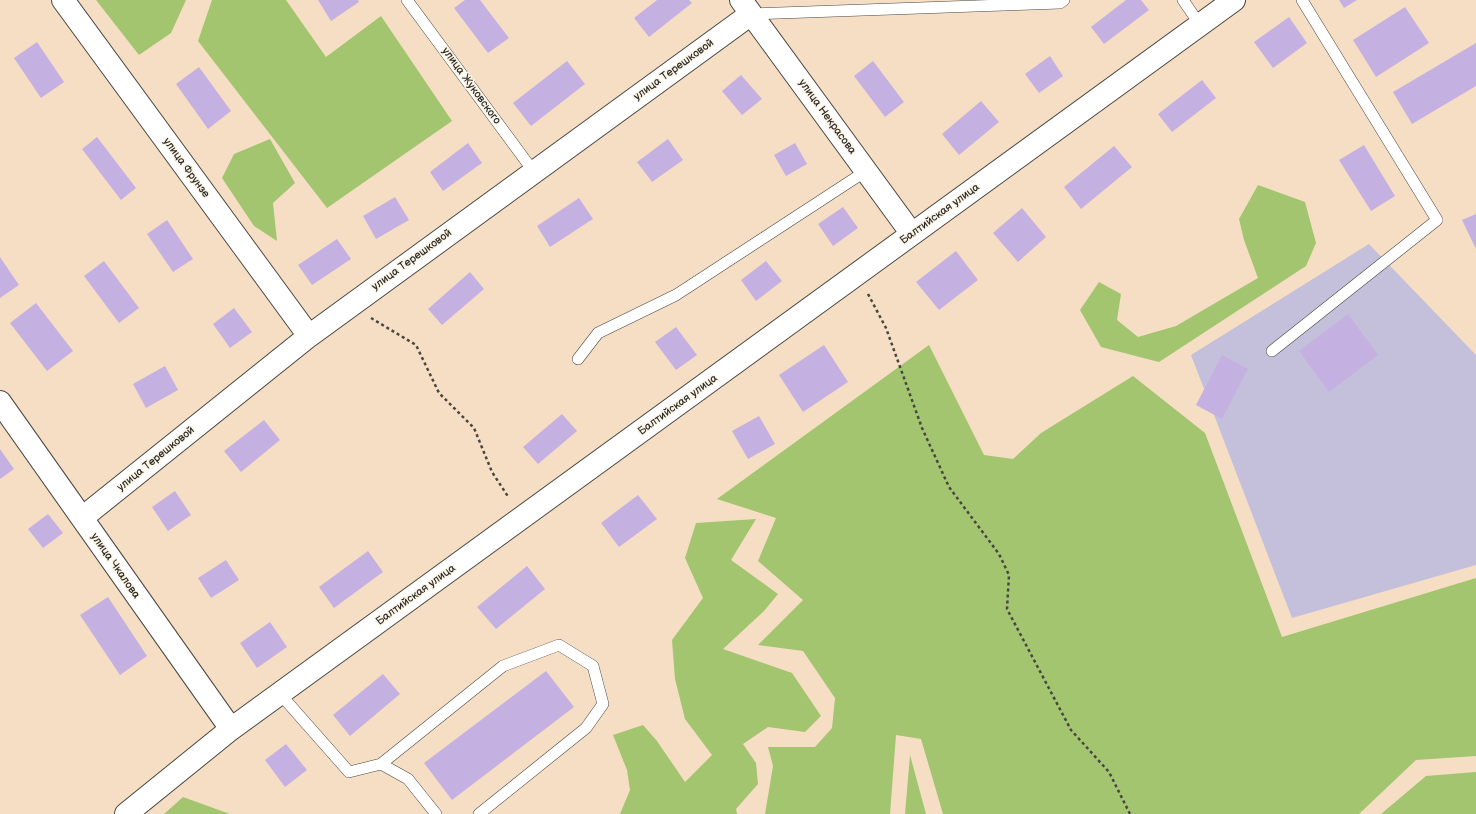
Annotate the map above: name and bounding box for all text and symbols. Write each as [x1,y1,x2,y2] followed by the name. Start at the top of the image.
[631,36,717,104] street label: улица Терешковой
[439,45,503,127] street label: улица Жуковского
[795,77,859,157] street label: улица Некрасова
[160,135,212,201] street label: улица Фрунзе
[898,181,982,247] street label: Балтийская улица
[369,226,455,294] street label: улица Терешковой
[636,372,720,438] street label: Балтийская улица
[115,424,197,494] street label: улица Терешковой
[87,531,143,601] street label: улица Чкалова
[374,562,458,628] street label: Балтийская улица

